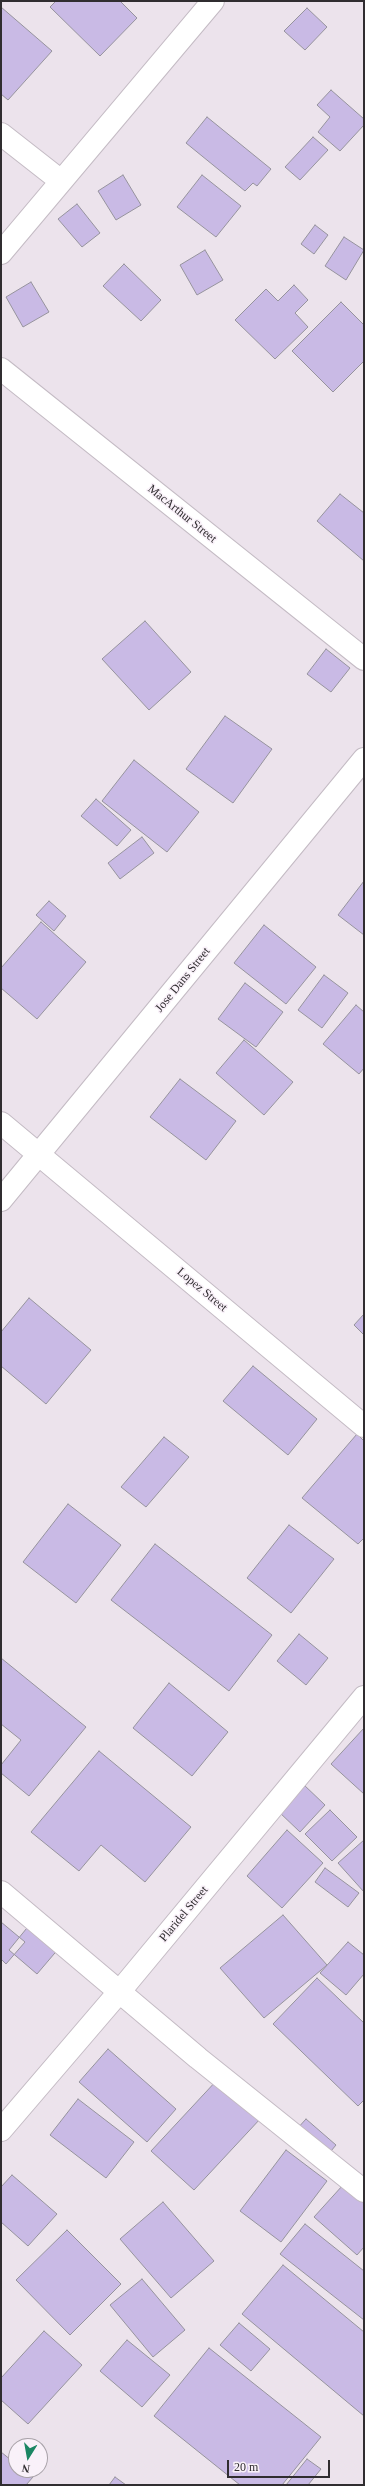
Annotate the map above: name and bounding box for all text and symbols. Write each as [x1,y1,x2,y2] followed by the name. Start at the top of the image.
[145,482,219,546] street label: MacArthur Street
[152,945,214,1015] street label: Jose Dans Street
[174,1265,230,1315] street label: Lopez Street
[157,1883,211,1945] street label: Plaridel Street
[8,2438,48,2478] north arrow
[229,2452,332,2478] scale bar
[234,2460,258,2474] text: 20 m
[21,2462,31,2475] text: N

